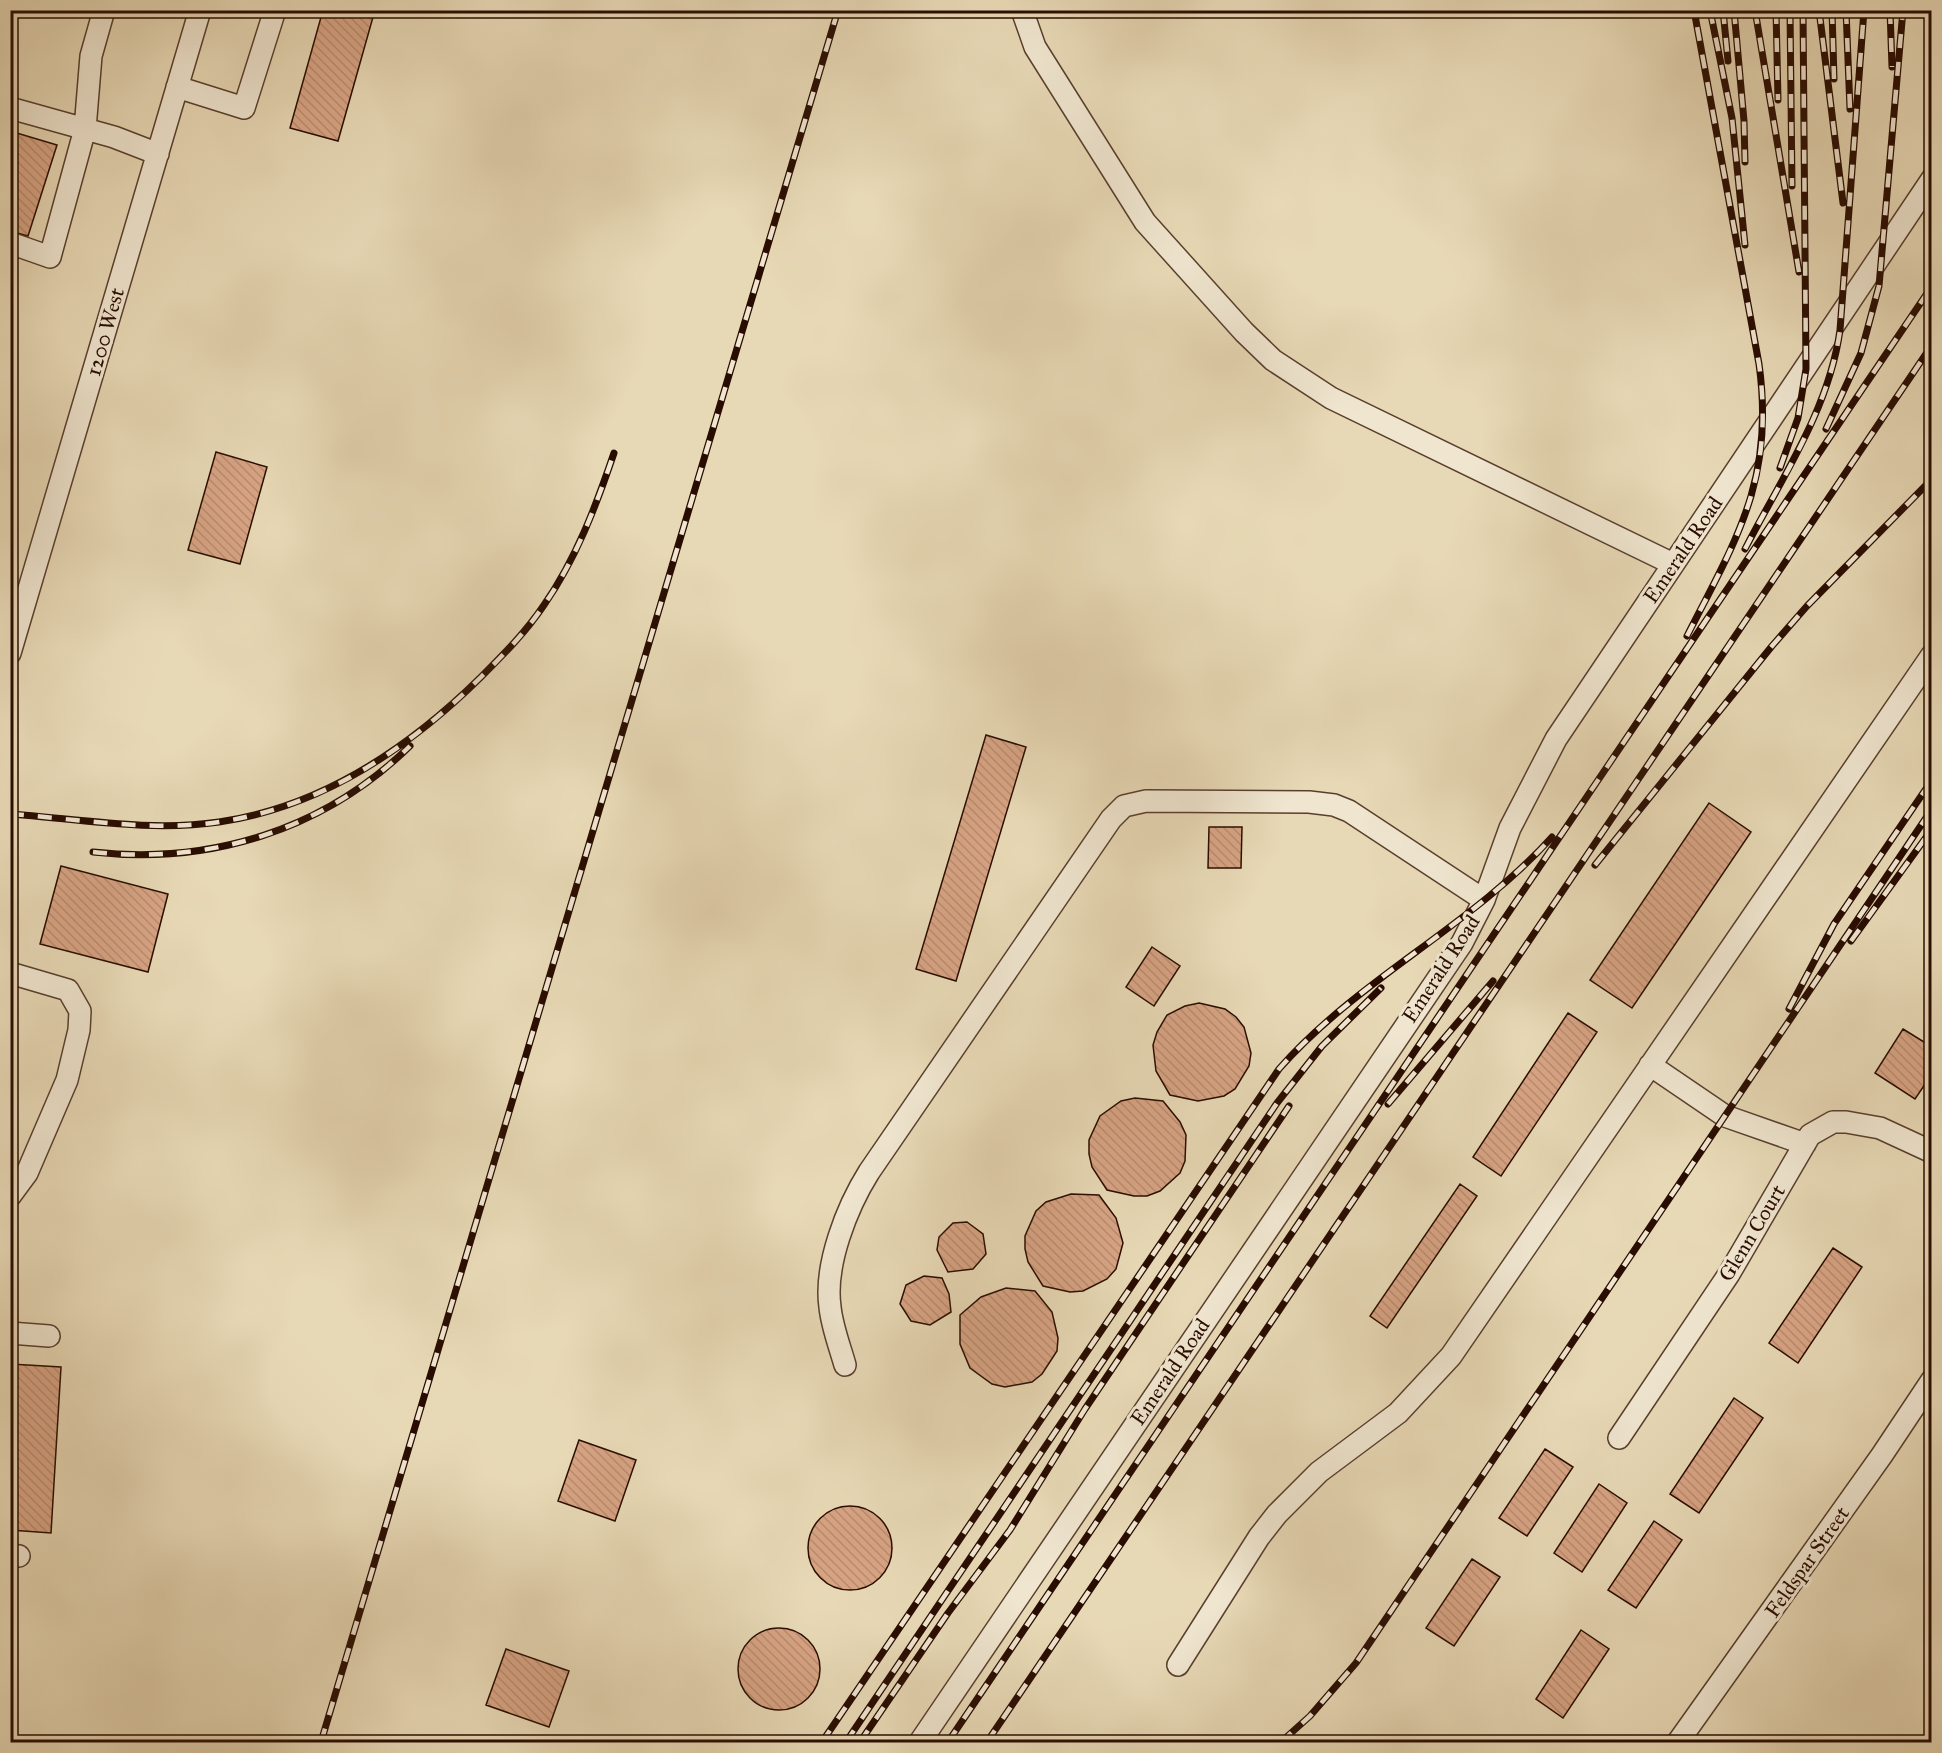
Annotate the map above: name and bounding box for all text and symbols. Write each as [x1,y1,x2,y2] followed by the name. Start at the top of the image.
[80,284,130,379] street label: 1200 West
[1638,491,1729,608] street label: Emerald Road
[1396,910,1486,1028] street label: Emerald Road
[1713,1179,1791,1286] street label: Glenn Court
[1125,1313,1216,1430] street label: Emerald Road
[1759,1501,1855,1623] street label: Feldspar Street

